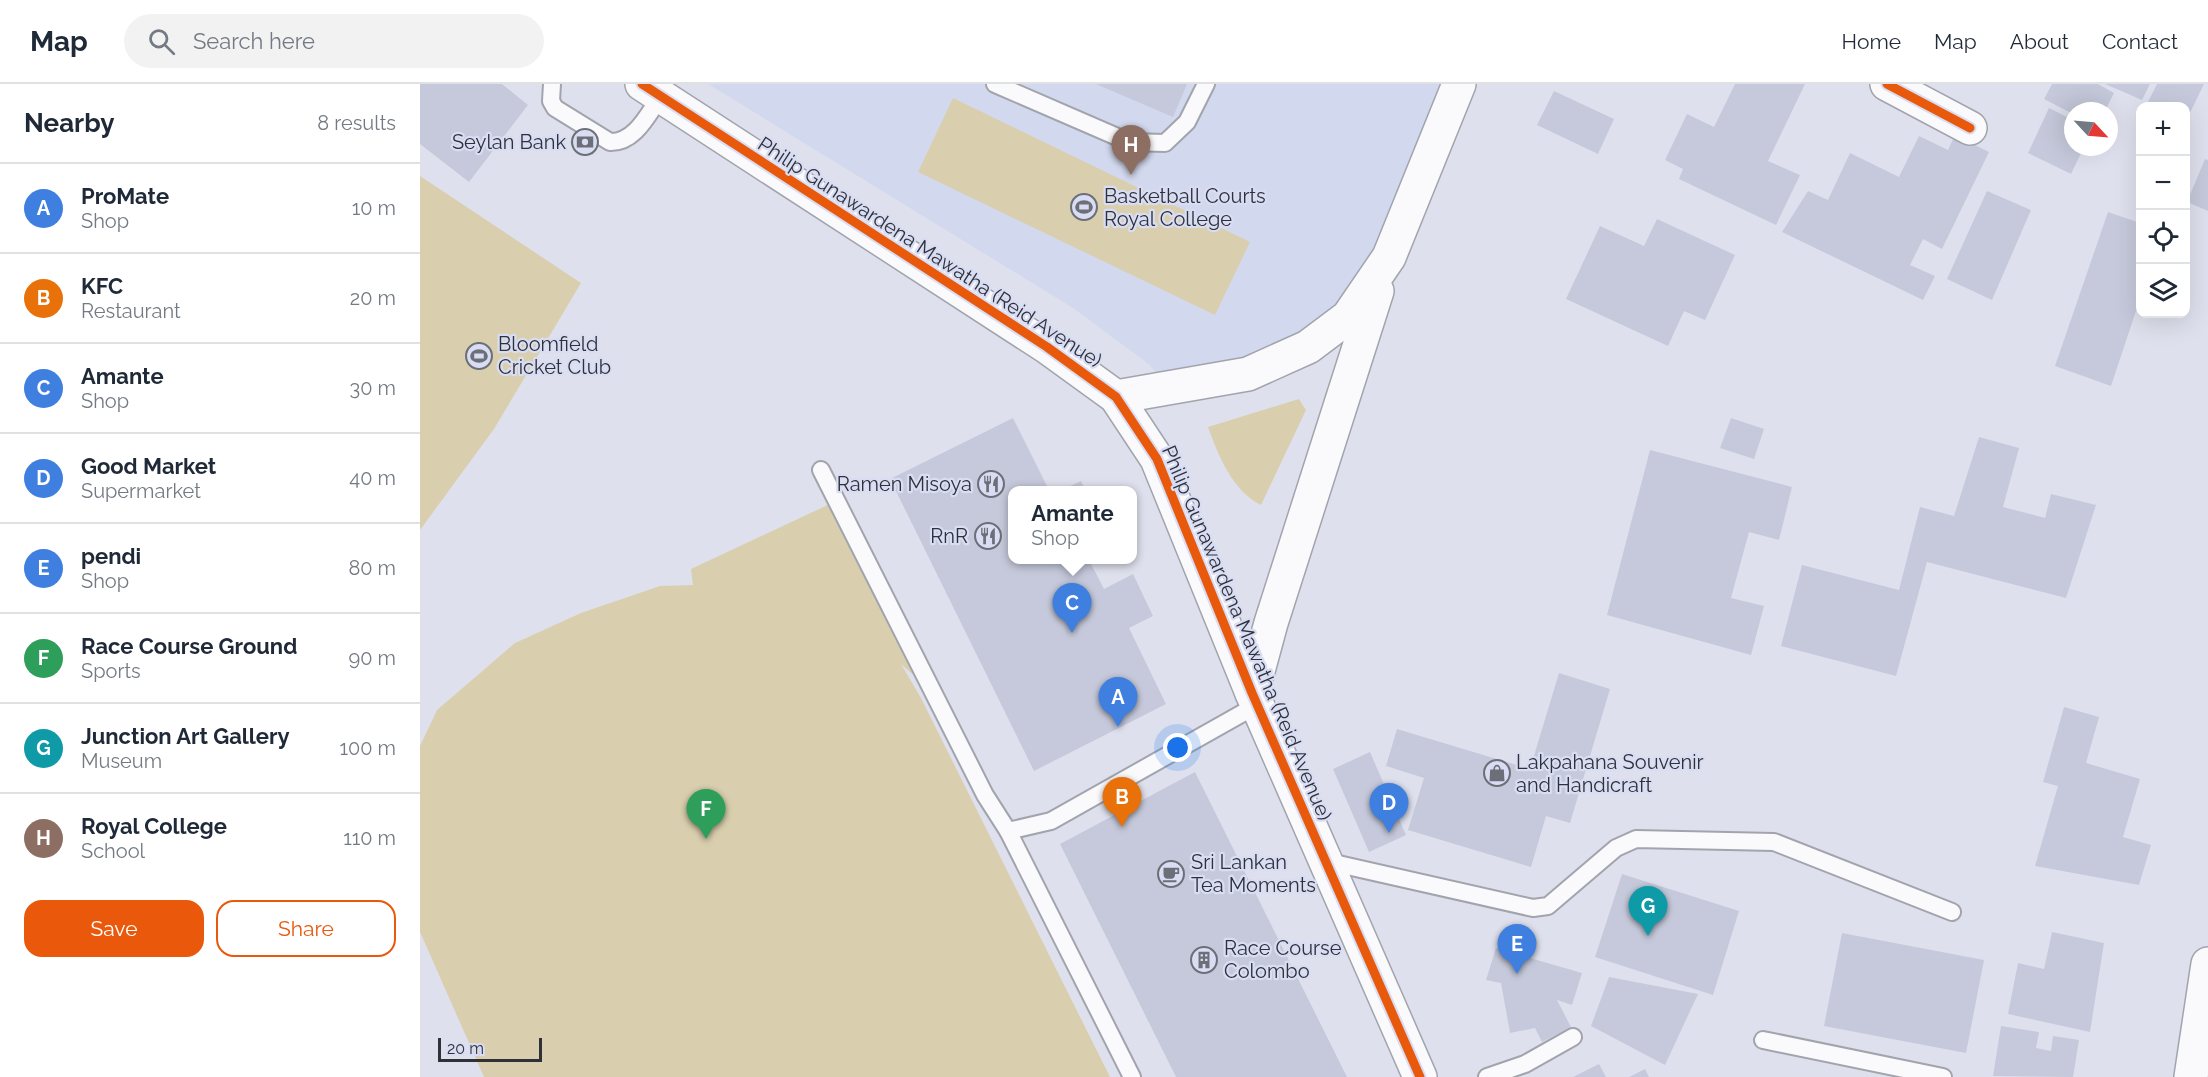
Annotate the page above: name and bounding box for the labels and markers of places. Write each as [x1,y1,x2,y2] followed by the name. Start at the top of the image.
[1112,126,1150,175] pin: H
[570,127,600,157] bank icon: Seylan Bank
[452,130,566,154] place label: Seylan Bank
[1104,184,1266,231] place label: Basketball Courts Royal College
[1069,192,1099,222] sports icon: Basketball Courts Royal College
[498,332,611,379] place label: Bloomfield Cricket Club
[464,341,494,371] sports icon: Bloomfield Cricket Club
[976,469,1006,499] restaurant icon: Ramen Misoya
[837,472,972,496] place label: Ramen Misoya
[973,521,1003,551] restaurant icon: RnR
[930,524,968,548] place label: RnR
[1052,584,1092,633] pin: C
[1098,678,1138,727] pin: A
[1516,750,1704,797] place label: Lakpahana Souvenir and Handicraft
[1482,758,1512,788] shop icon: Lakpahana Souvenir and Handicraft
[1102,778,1142,827] pin: B
[1370,784,1408,833] pin: D
[686,790,726,839] pin: F
[1191,850,1316,897] place label: Sri Lankan Tea Moments
[1156,859,1186,889] cafe icon: Sri Lankan Tea Moments
[1628,886,1668,936] pin: G
[1498,924,1536,974] pin: E
[1224,936,1342,983] place label: Race Course Colombo
[1189,945,1219,975] building icon: Race Course Colombo

